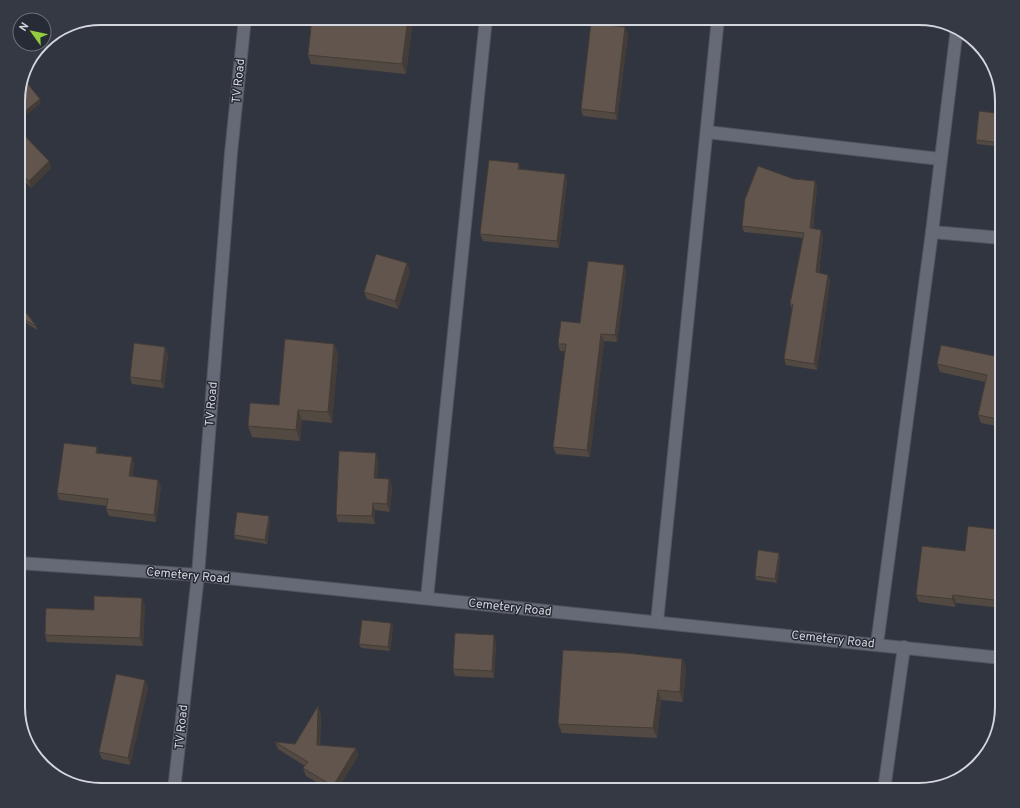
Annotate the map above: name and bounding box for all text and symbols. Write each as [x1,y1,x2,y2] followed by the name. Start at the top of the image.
[12,12,52,52] north arrow
[16,20,32,34] text: N
[229,58,249,104] street label: TV Road
[202,381,222,427] street label: TV Road
[145,564,230,588] street label: Cemetery Road
[467,596,552,620] street label: Cemetery Road
[790,628,875,652] street label: Cemetery Road
[172,704,192,750] street label: TV Road

